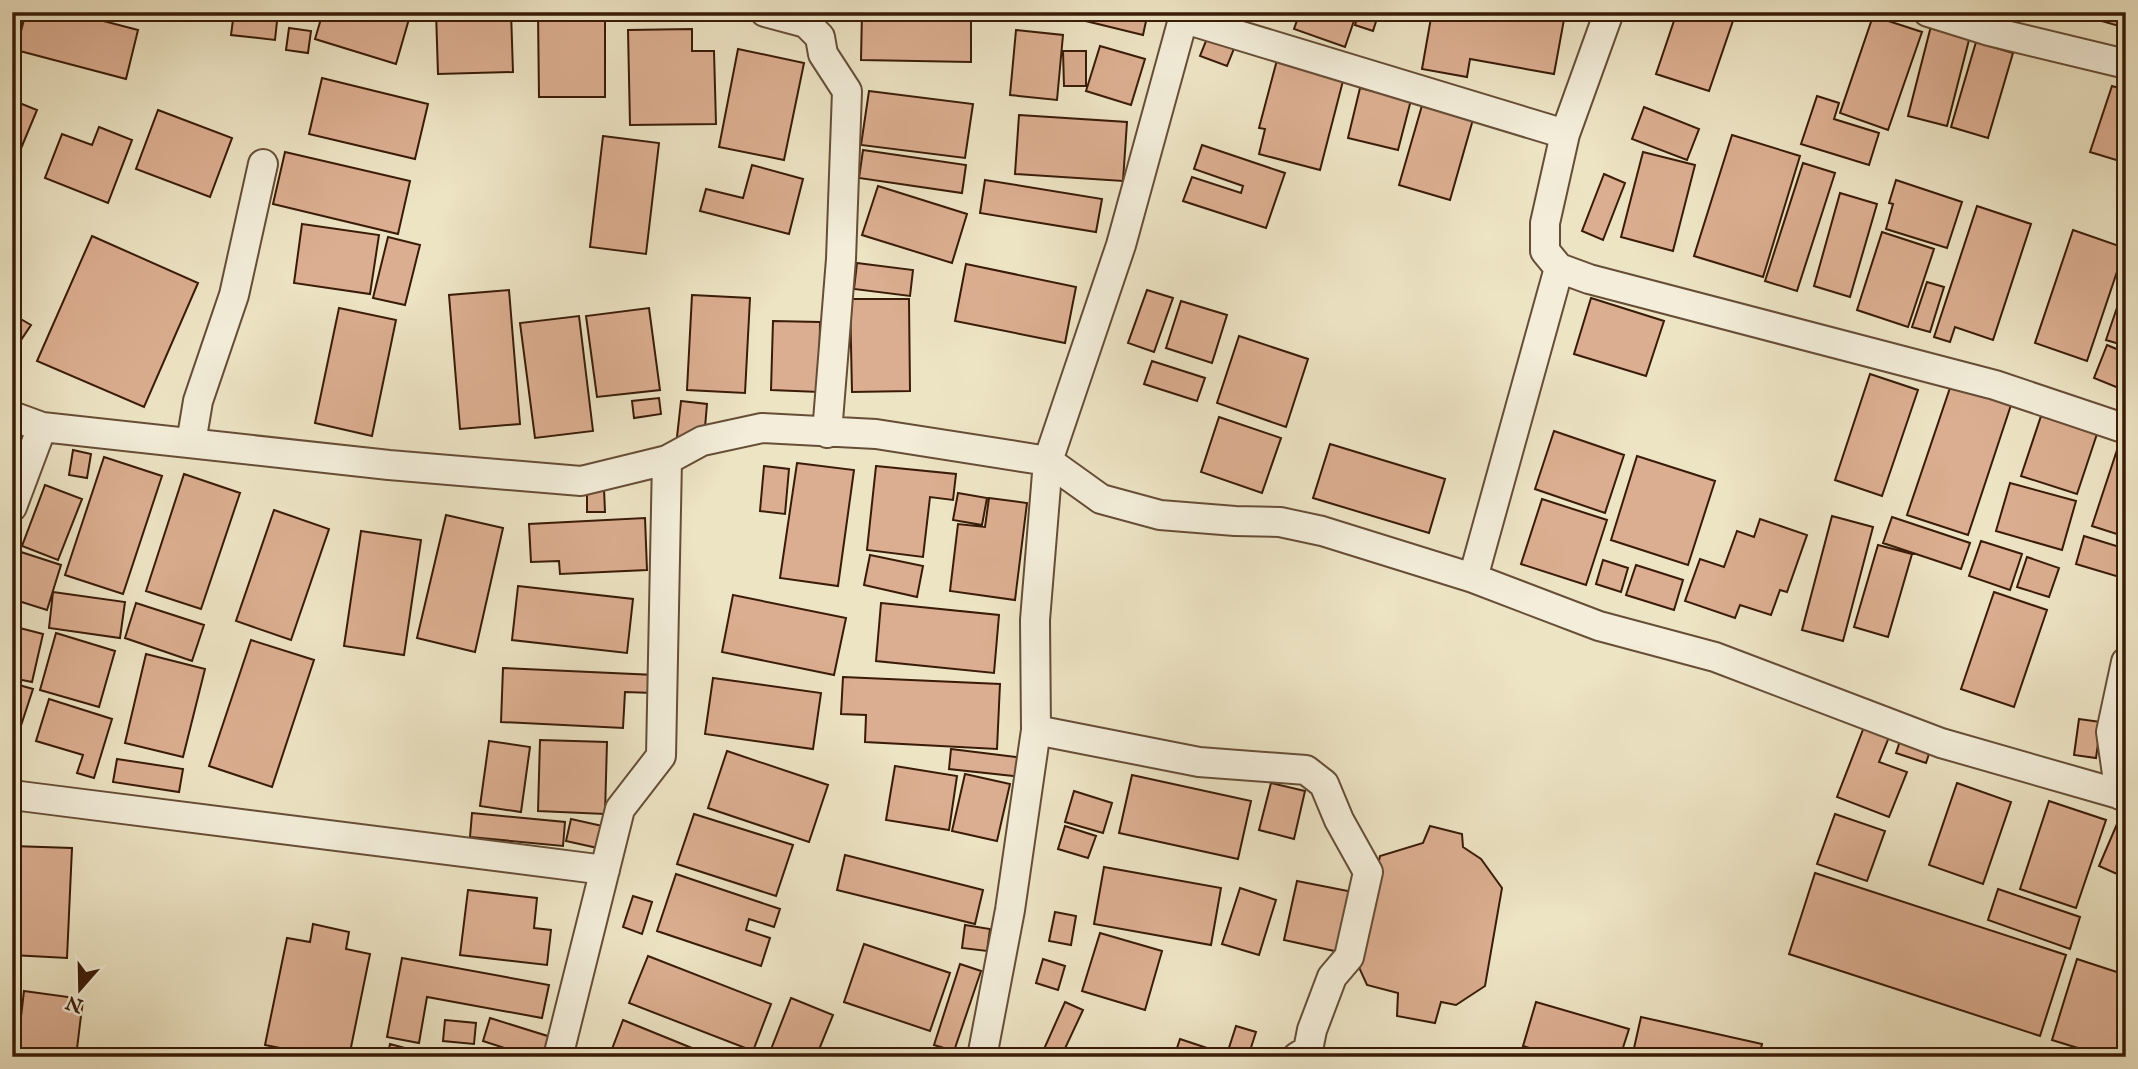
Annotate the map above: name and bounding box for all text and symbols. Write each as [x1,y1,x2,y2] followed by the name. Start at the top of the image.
[46,954,116,1024] north arrow
[63,989,88,1018] text: N

